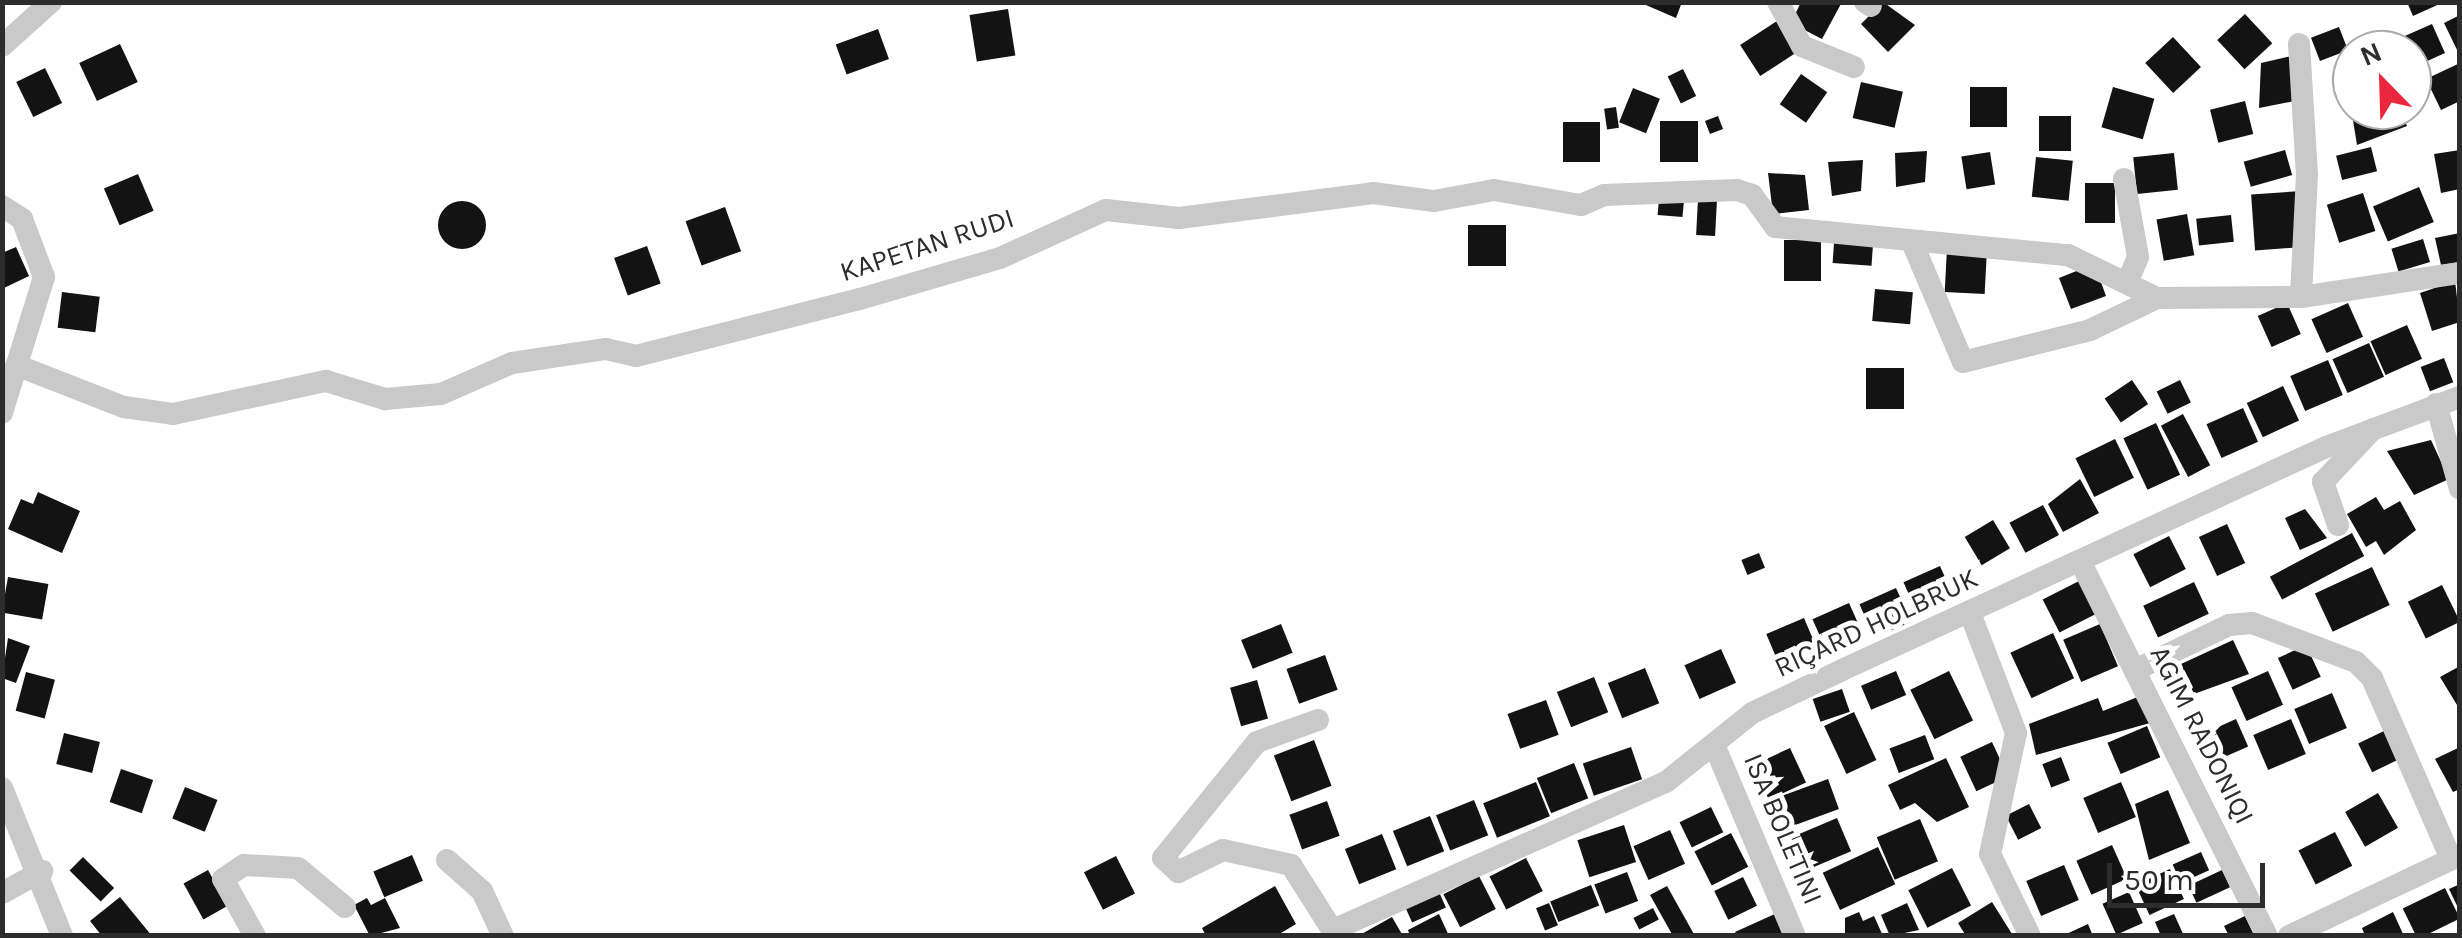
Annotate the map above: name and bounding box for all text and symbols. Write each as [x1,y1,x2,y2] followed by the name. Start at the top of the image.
[2332,30,2432,130] north arrow
[2355,35,2387,73] text: N
[836,201,1018,289] street label: KAPETAN RUDI
[1769,561,1983,685] street label: RIÇARD HOLBRUK
[2143,640,2261,830] street label: AGIM RADONIQI
[1736,748,1830,910] street label: ISA BOLETINI
[2112,843,2270,905] scale bar
[2124,862,2194,898] text: 50 m

